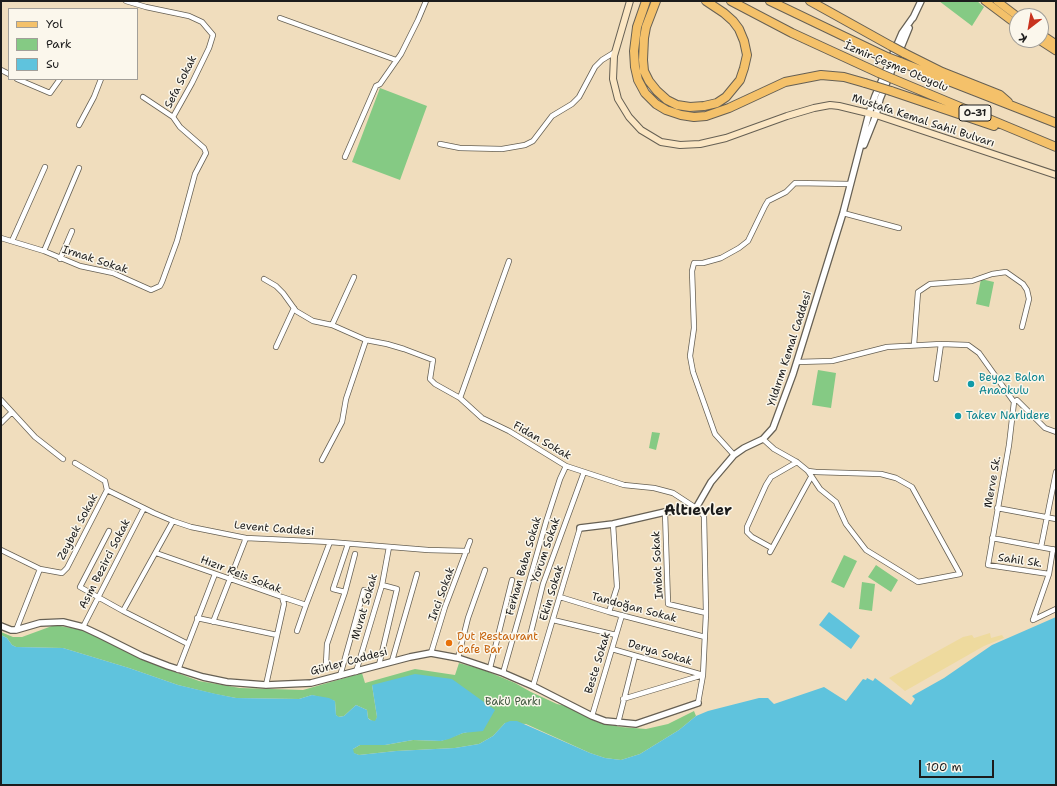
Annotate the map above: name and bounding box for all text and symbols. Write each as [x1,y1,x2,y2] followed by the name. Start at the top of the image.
[8,8,138,80] legend
[1009,8,1049,48] north arrow
[46,16,63,32] text: Yol
[1016,29,1030,46] text: K
[46,36,72,52] text: Park
[842,39,950,95] street label: İzmir-Çeşme Otoyolu
[162,53,200,111] street label: Sefa Sokak
[46,56,59,72] text: Su
[850,92,996,150] street label: Mustafa Kemal Sahil Bulvarı
[959,105,991,121] road number: O-31
[60,243,130,277] street label: Irmak Sokak
[765,290,815,408] street label: Yıldırım Kemal Caddesi
[979,371,1045,397] place label: Beyaz Balon Anaokulu
[966,379,976,389] marker: Beyaz Balon Anaokulu
[966,409,1050,423] place label: Takev Narlıdere
[953,411,963,421] marker: Takev Narlıdere
[511,419,573,463] street label: Fidan Sokak
[982,455,1004,509] street label: Merve Sk.
[55,492,101,562] street label: Zeybek Sokak
[664,502,732,520] district label: Altıevler
[504,515,544,617] street label: Ferhan Baba Sokak
[529,516,563,584] street label: Yorum Sokak
[77,517,133,611] street label: Asım Bezirci Sokak
[233,519,315,539] street label: Levent Caddesi
[650,530,666,600] street label: Imbat Sokak
[997,551,1043,571] street label: Sahil Sk.
[198,553,284,597] street label: Hızır Reis Sokak
[537,563,567,623] street label: Ekin Sokak
[426,565,458,623] street label: Inci Sokak
[349,572,381,642] street label: Murat Sokak
[590,590,678,626] street label: Tandoğan Sokak
[457,630,538,656] place label: Dut Restaurant Cafe Bar
[582,631,614,695] street label: Beste Sokak
[626,637,694,669] street label: Derya Sokak
[444,638,454,648] marker: Dut Restaurant Cafe Bar
[309,645,389,679] street label: Gürler Caddesi
[485,695,541,709] park label: Bakü Parkı
[921,752,996,778] scale bar
[926,759,962,775] text: 100 m

